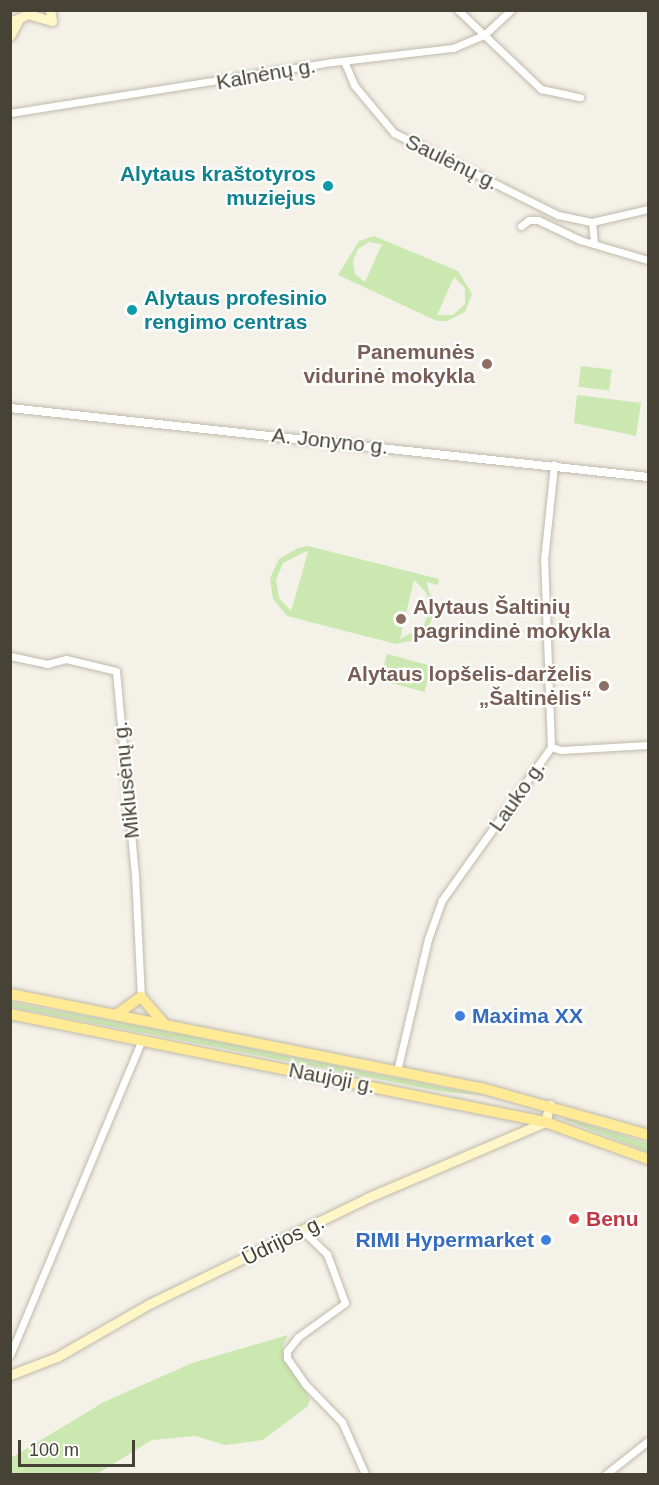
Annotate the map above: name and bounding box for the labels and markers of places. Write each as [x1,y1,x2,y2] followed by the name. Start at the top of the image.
[120,161,316,211] place label: Alytaus kraštotyros muziejus
[321,179,335,193] marker: Alytaus kraštotyros muziejus
[144,285,327,335] place label: Alytaus profesinio rengimo centras
[125,303,139,317] marker: Alytaus profesinio rengimo centras
[303,339,475,389] place label: Panemunės vidurinė mokykla
[480,357,494,371] marker: Panemunės vidurinė mokykla
[413,594,610,644] place label: Alytaus Šaltinių pagrindinė mokykla
[394,612,408,626] marker: Alytaus Šaltinių pagrindinė mokykla
[347,661,592,711] place label: Alytaus lopšelis-darželis „Šaltinėlis“
[597,679,611,693] marker: Alytaus lopšelis-darželis „Šaltinėlis“
[472,1003,583,1029] place label: Maxima XX
[453,1009,467,1023] marker: Maxima XX
[586,1206,638,1232] place label: Benu
[567,1212,581,1226] marker: Benu
[355,1227,534,1253] place label: RIMI Hypermarket
[539,1233,553,1247] marker: RIMI Hypermarket

